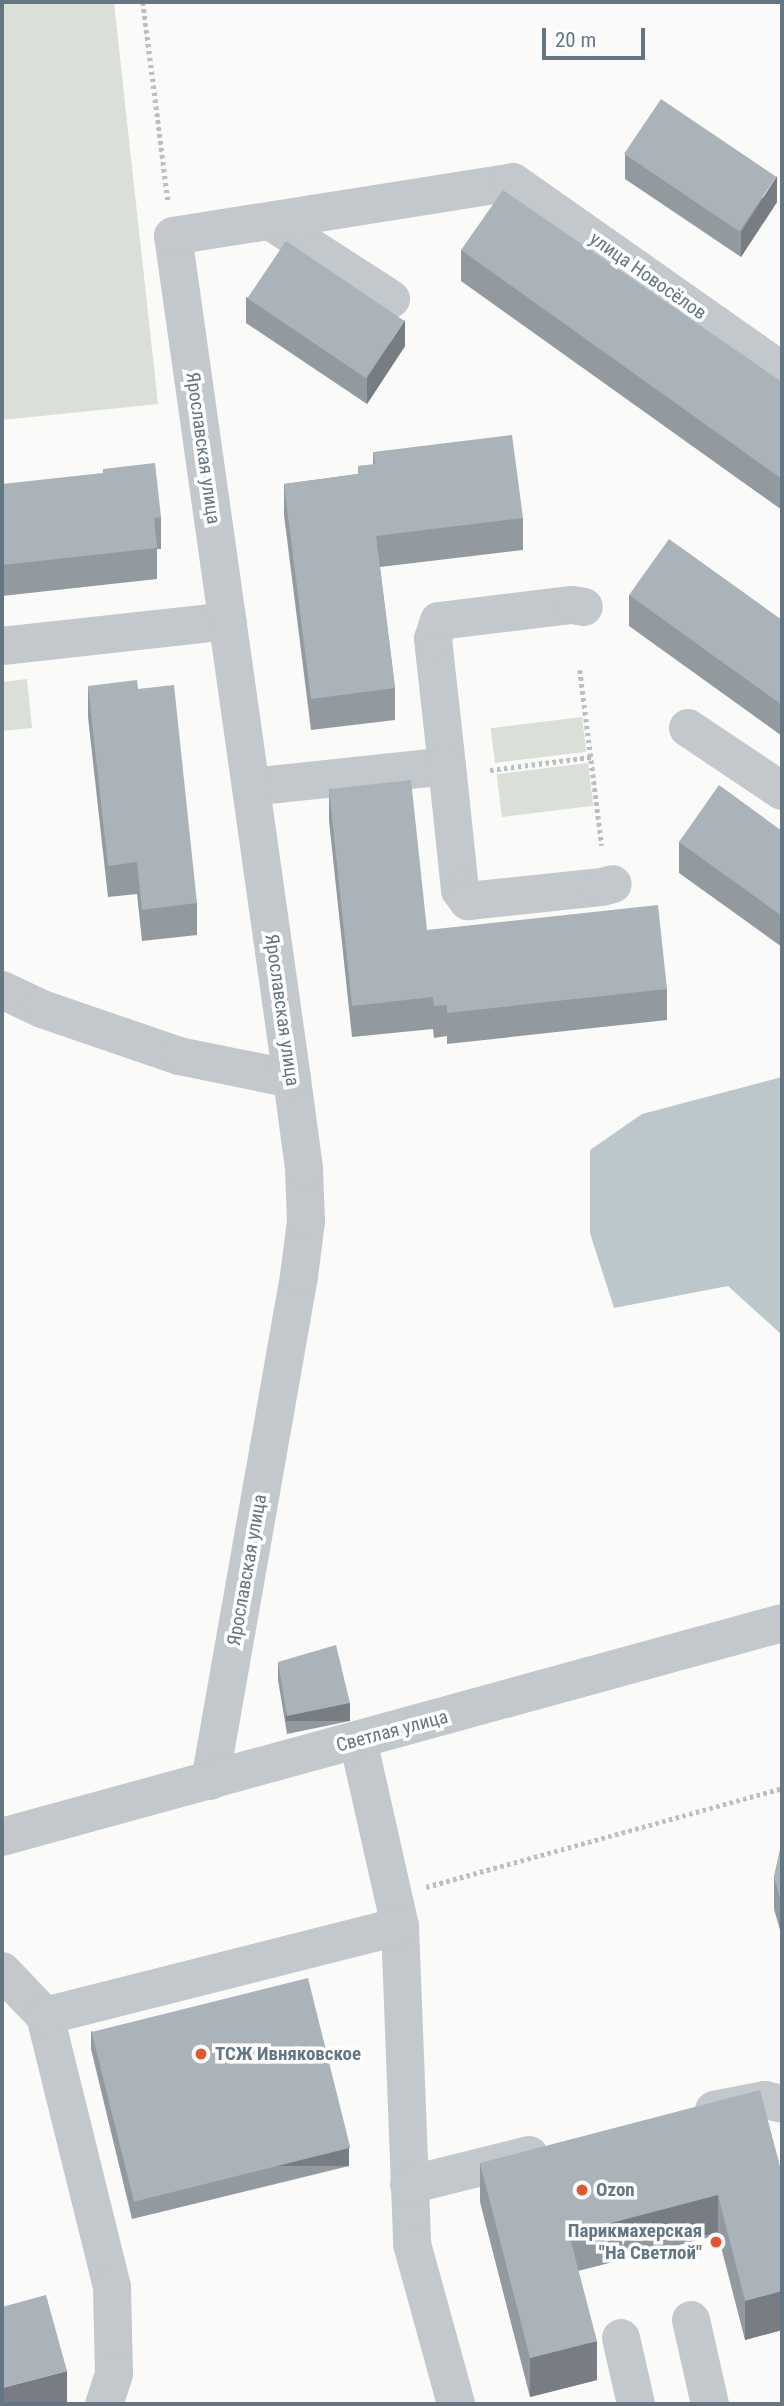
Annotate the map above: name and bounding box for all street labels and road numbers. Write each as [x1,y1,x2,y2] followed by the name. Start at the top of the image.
[585,227,711,325] street label: улица Новосёлов
[181,371,225,525] street label: Ярославская улица
[260,933,304,1087] street label: Ярославская улица
[222,1493,272,1647] street label: Ярославская улица
[334,1705,450,1757] street label: Светлая улица

